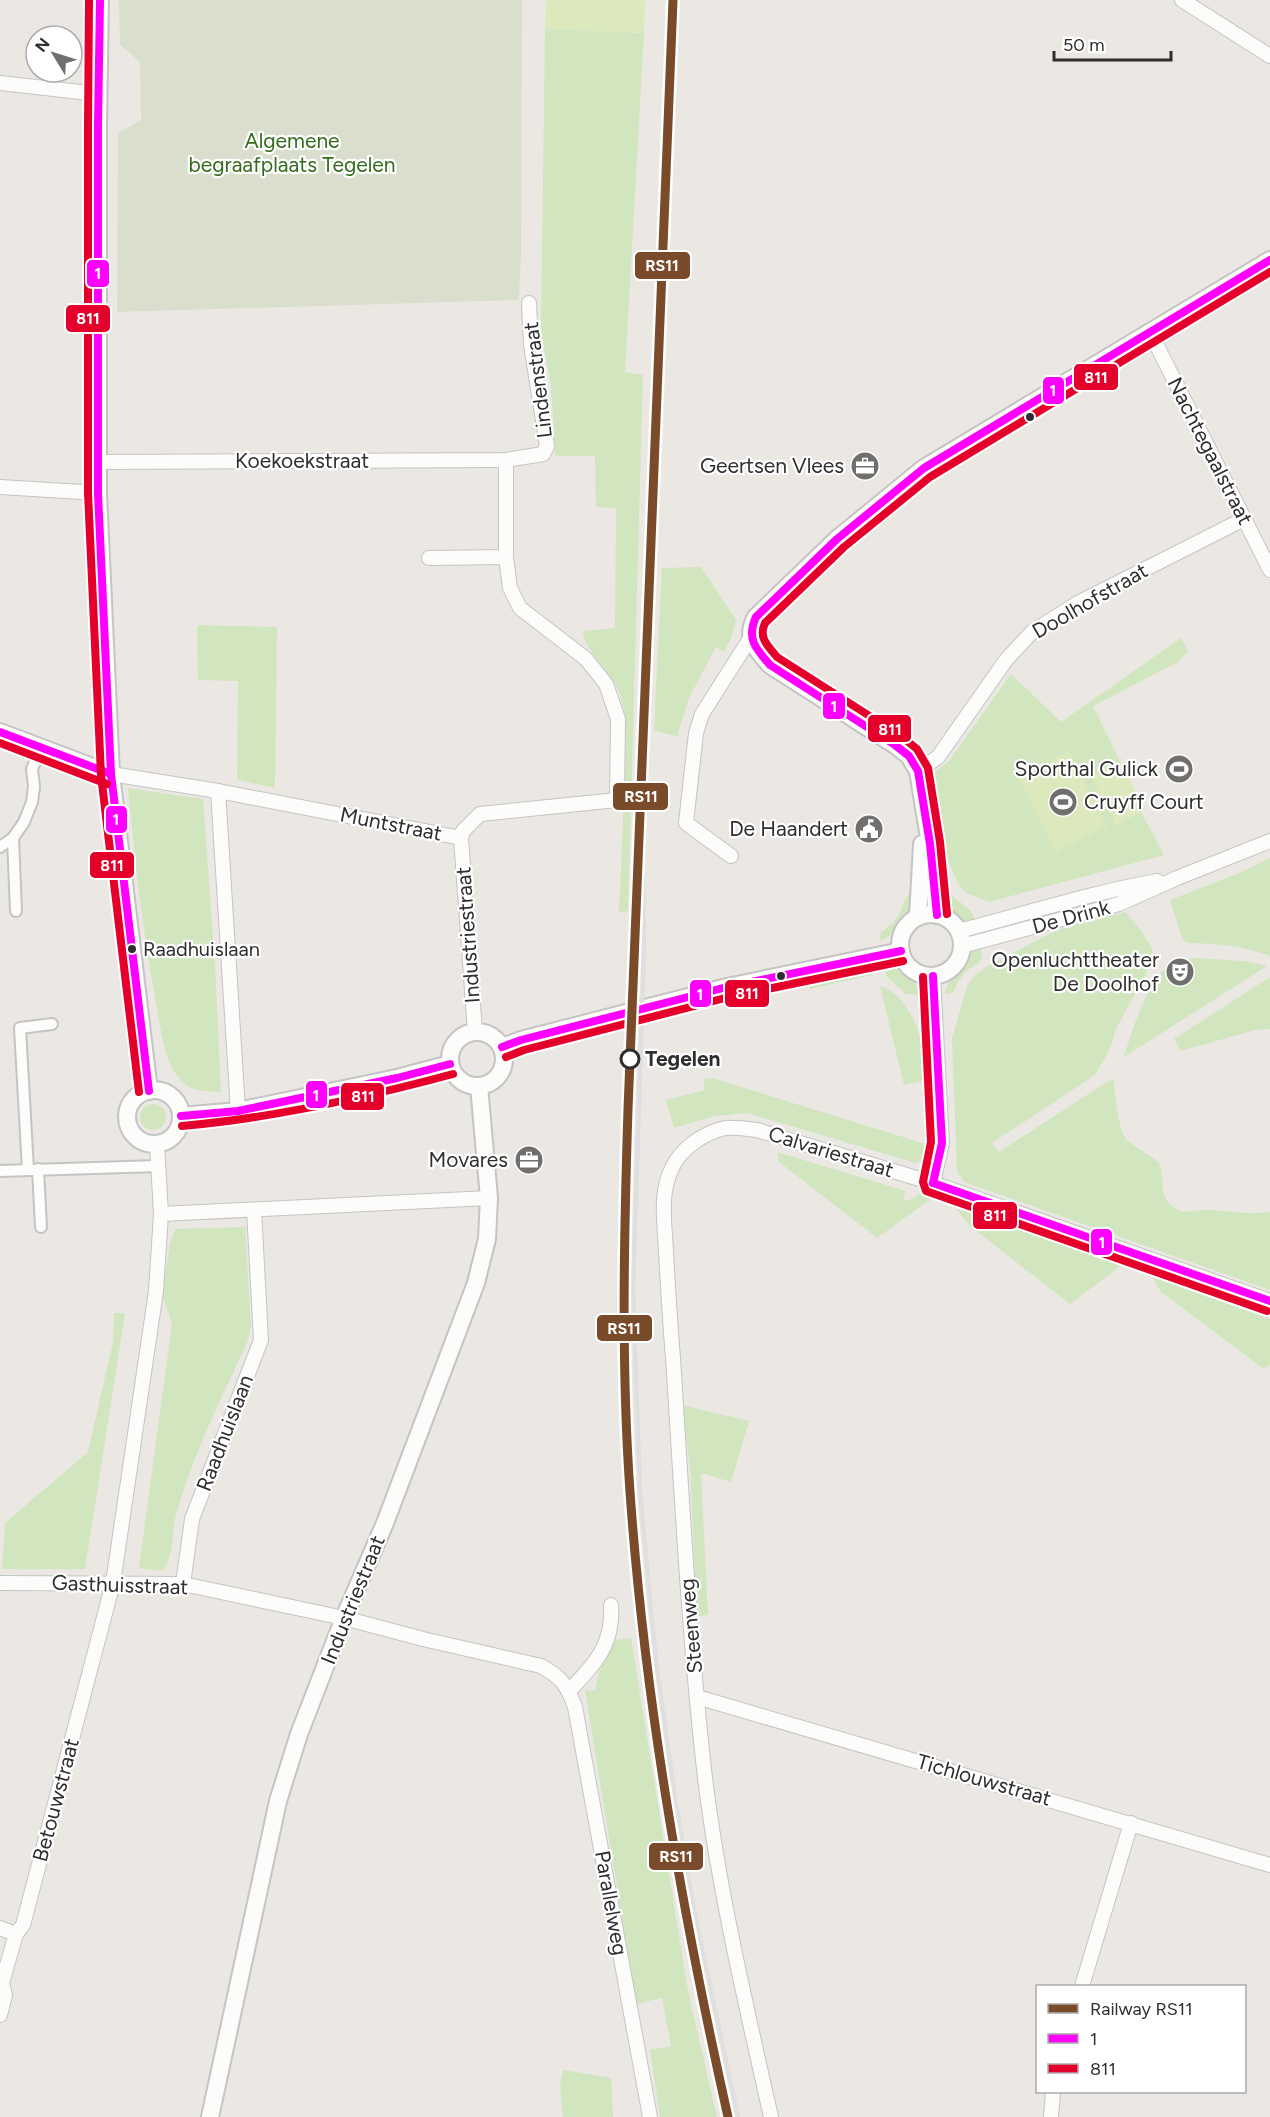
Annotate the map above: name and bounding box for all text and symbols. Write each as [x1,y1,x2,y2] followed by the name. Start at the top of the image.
[24,24,84,84] north arrow
[1054,24,1171,62] scale bar
[31,34,54,56] text: N
[1063,34,1105,56] text: 50 m
[188,128,396,177] park label: Algemene begraafplaats Tegelen
[634,251,691,280] line badge: RS11
[645,256,679,275] text: RS11
[86,259,110,288] line badge: 1
[95,264,101,283] text: 1
[65,304,111,333] line badge: 811
[76,309,100,328] text: 811
[518,320,557,440] street label: Lindenstraat
[1073,363,1119,391] line badge: 811
[1084,368,1108,387] text: 811
[1163,373,1258,529] street label: Nachtegaalstraat
[1042,376,1065,405] line badge: 1
[1050,381,1056,400] text: 1
[1024,411,1036,423] unlabelled marker
[235,448,369,473] street label: Koekoekstraat
[849,450,881,482] office icon: Geertsen Vlees
[700,453,844,478] place label: Geertsen Vlees
[1028,557,1152,644] street label: Doolhofstraat
[822,692,846,720] line badge: 1
[831,697,837,716] text: 1
[867,714,912,743] line badge: 811
[878,720,902,739] text: 811
[1163,753,1195,785] sports icon: Sporthal Gulick
[1015,756,1159,781] place label: Sporthal Gulick
[612,782,669,811] line badge: RS11
[1047,786,1079,818] sports icon: Cruyff Court
[624,787,658,806] text: RS11
[1084,789,1204,814] place label: Cruyff Court
[338,801,444,846] street label: Muntstraat
[105,805,128,834] line badge: 1
[113,810,119,829] text: 1
[853,813,885,845] public building icon: De Haandert
[729,816,848,841] place label: De Haandert
[89,851,135,879] line badge: 811
[100,856,124,875] text: 811
[450,866,485,1004] street label: Industriestraat
[1029,894,1113,939] street label: De Drink
[143,937,260,961] place label: Raadhuislaan
[126,943,138,955] marker: Raadhuislaan
[991,947,1159,996] place label: Openluchttheater De Doolhof
[1164,956,1196,988] theatre icon: Openluchttheater De Doolhof
[775,970,787,982] unlabelled marker
[689,979,712,1008] line badge: 1
[724,979,770,1008] line badge: 811
[735,984,759,1003] text: 811
[697,985,703,1004] text: 1
[645,1046,721,1071] place label: Tegelen
[620,1049,640,1069] marker: Tegelen
[305,1080,328,1109] line badge: 1
[340,1082,385,1111] line badge: 811
[313,1086,319,1105] text: 1
[351,1087,375,1106] text: 811
[766,1121,897,1182] street label: Calvariestraat
[513,1144,545,1176] office icon: Movares
[429,1147,508,1172] place label: Movares
[972,1201,1018,1230] line badge: 811
[983,1206,1007,1225] text: 811
[1090,1228,1113,1256] line badge: 1
[1099,1233,1105,1252] text: 1
[596,1314,653,1342] line badge: RS11
[607,1319,641,1338] text: RS11
[191,1371,258,1495] street label: Raadhuislaan
[315,1532,390,1668] street label: Industriestraat
[51,1570,189,1599] street label: Gasthuisstraat
[674,1577,707,1675] street label: Steenweg
[27,1735,84,1864] street label: Betouwstraat
[914,1748,1054,1811] street label: Tichlouwstraat
[648,1842,704,1871] line badge: RS11
[659,1847,693,1866] text: RS11
[590,1849,633,1957] street label: Parallelweg
[1036,1985,1246,2093] legend
[1090,1998,1193,2020] text: Railway RS11
[1090,2028,1097,2050] text: 1
[1090,2058,1116,2080] text: 811

